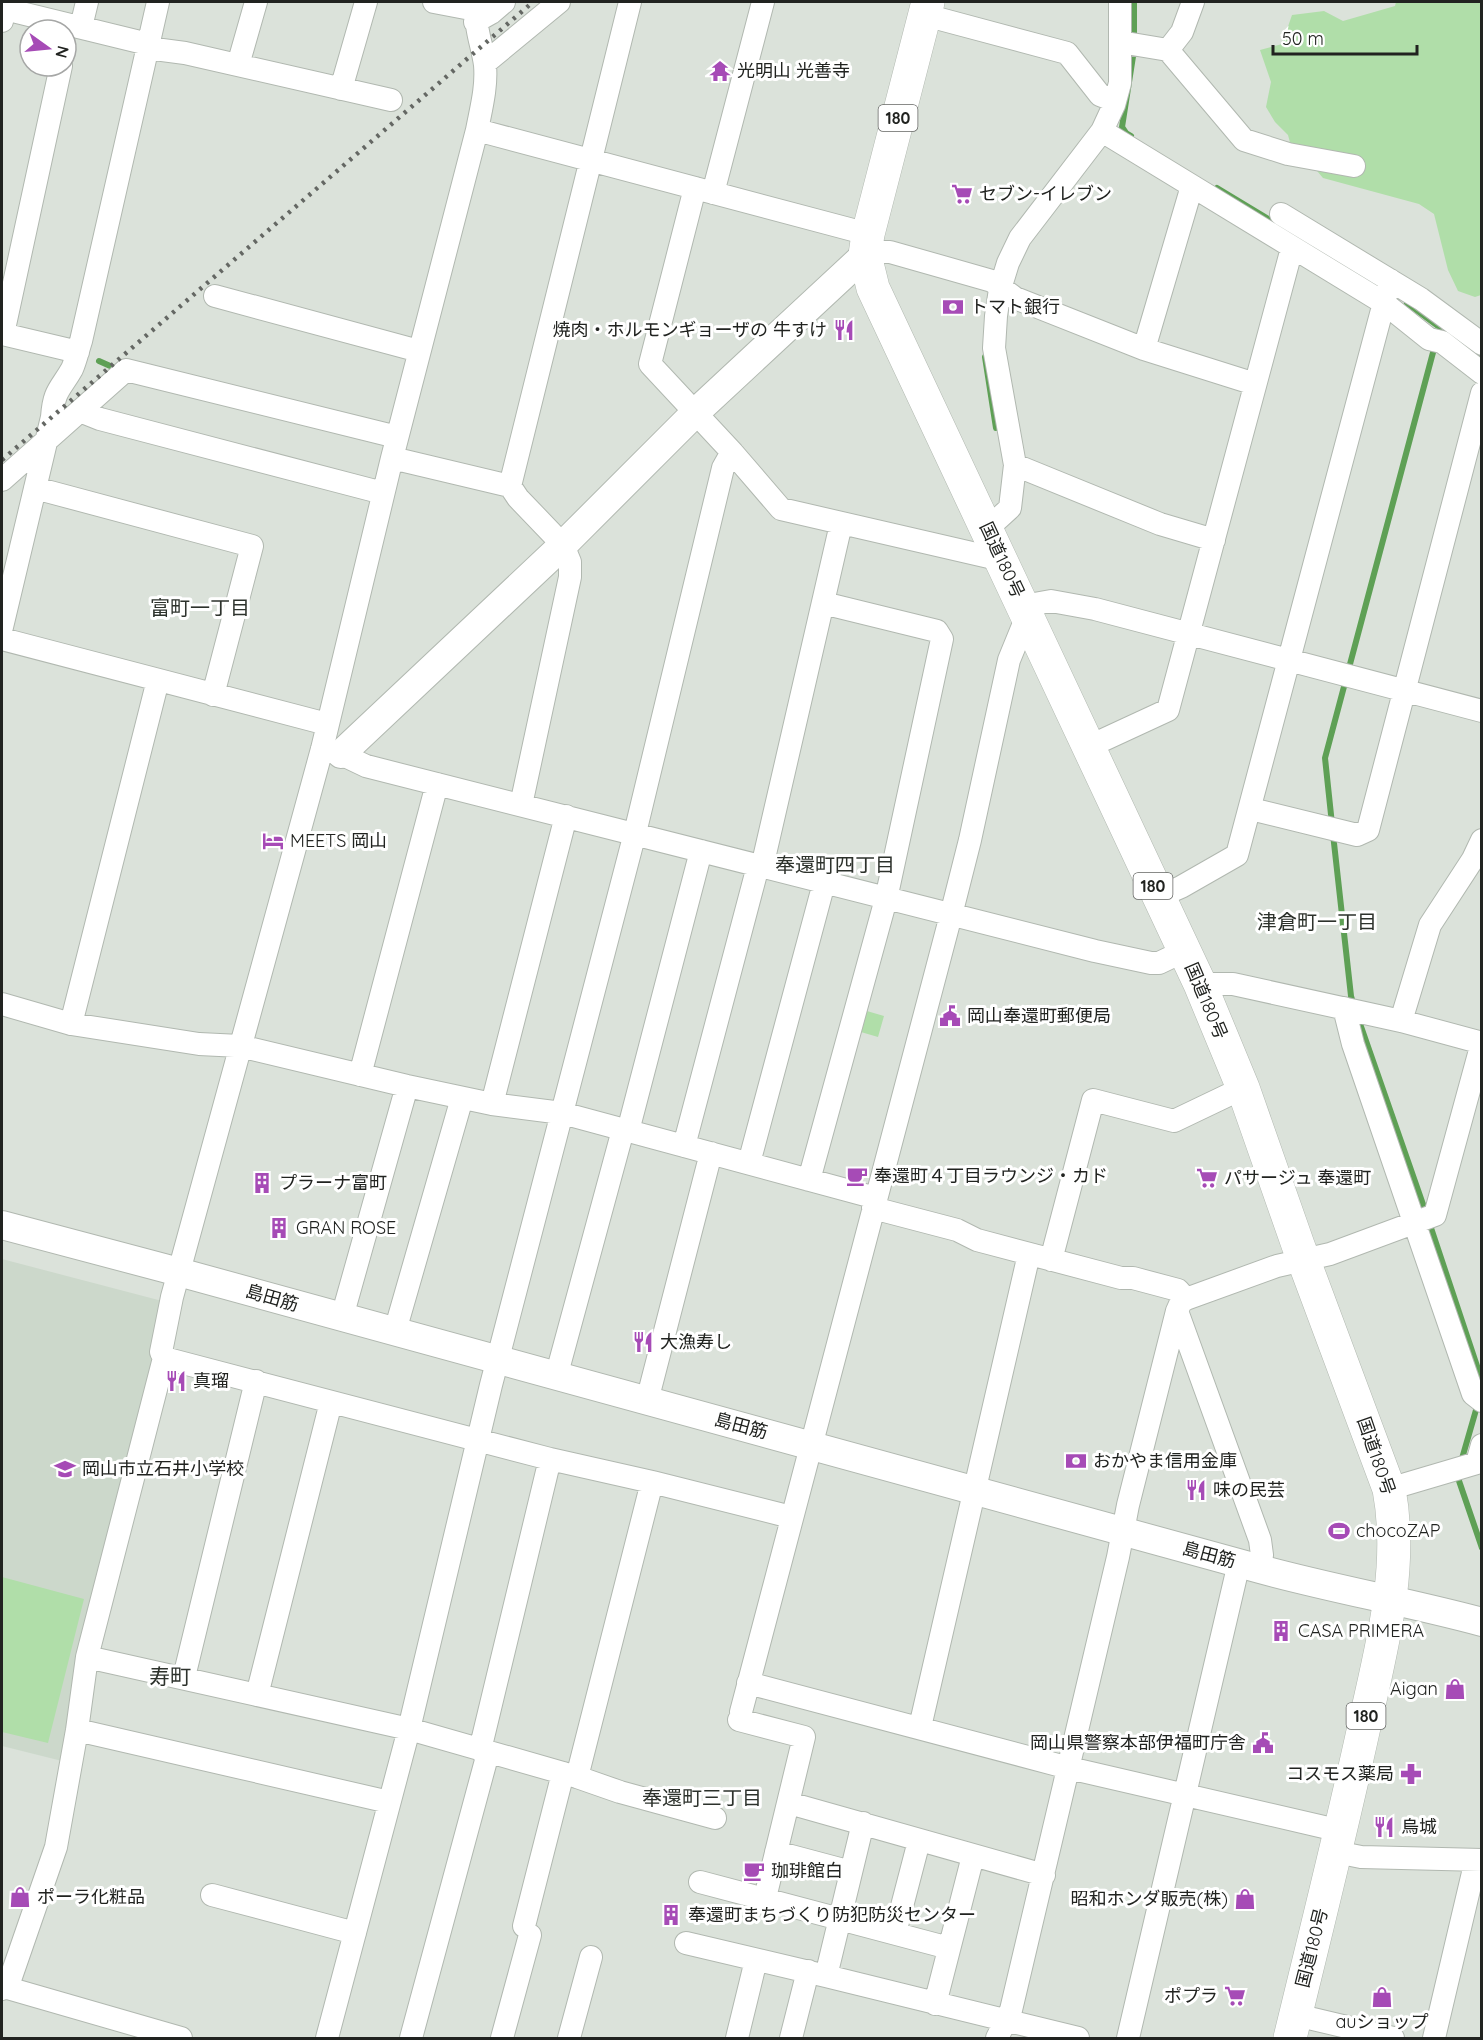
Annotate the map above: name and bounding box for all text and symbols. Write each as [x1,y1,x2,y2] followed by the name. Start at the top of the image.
[18,18,78,78] north arrow
[1273,18,1417,56] scale bar
[1282,27,1324,50] text: 50 m
[51,44,74,60] text: N
[708,59,732,83] temple icon: 光明山 光善寺
[737,59,850,82] place label: 光明山 光善寺
[878,105,918,131] road number: 180
[950,182,974,206] supermarket icon: セブン-イレブン
[979,182,1112,205] place label: セブン-イレブン
[941,295,965,319] bank icon: トマト銀行
[970,295,1060,318] place label: トマト銀行
[552,318,827,341] place label: 焼肉・ホルモンギョーザの 牛すけ
[832,318,856,342] restaurant icon: 焼肉・ホルモンギョーザの 牛すけ
[975,518,1030,601] street label: 国道180号
[150,595,250,620] district label: 富町一丁目
[261,829,285,853] hotel icon: MEETS 岡山
[290,829,387,852] place label: MEETS 岡山
[775,852,895,877] district label: 奉還町四丁目
[1134,873,1172,899] road number: 180
[1257,909,1377,934] district label: 津倉町一丁目
[1180,959,1233,1043] street label: 国道180号
[938,1004,962,1028] public building icon: 岡山奉還町郵便局
[967,1004,1111,1027] place label: 岡山奉還町郵便局
[845,1164,869,1188] cafe icon: 奉還町４丁目ラウンジ・カド
[874,1164,1108,1187] place label: 奉還町４丁目ラウンジ・カド
[1195,1166,1219,1190] supermarket icon: パサージュ 奉還町
[1224,1166,1371,1189] place label: パサージュ 奉還町
[250,1171,274,1195] building icon: プラーナ富町
[279,1171,387,1194] place label: プラーナ富町
[267,1216,291,1240] building icon: GRAN ROSE
[296,1216,396,1239] place label: GRAN ROSE
[243,1279,301,1316] street label: 島田筋
[631,1330,655,1354] restaurant icon: 大漁寿し
[660,1330,732,1353] place label: 大漁寿し
[164,1369,188,1393] restaurant icon: 真瑠
[193,1369,229,1392] place label: 真瑠
[712,1407,770,1444] street label: 島田筋
[1352,1414,1401,1498] street label: 国道180号
[1064,1449,1088,1473] bank icon: おかやま信用金庫
[1093,1449,1237,1472] place label: おかやま信用金庫
[53,1457,77,1481] school or university icon: 岡山市立石井小学校
[82,1457,244,1480] place label: 岡山市立石井小学校
[1184,1478,1208,1502] restaurant icon: 味の民芸
[1213,1478,1285,1501] place label: 味の民芸
[1327,1519,1351,1543] sports icon: chocoZAP
[1356,1519,1440,1542] place label: chocoZAP
[1180,1536,1238,1573] street label: 島田筋
[1269,1619,1293,1643] building icon: CASA PRIMERA
[1298,1619,1425,1642] place label: CASA PRIMERA
[149,1663,191,1689] district label: 寿町
[1390,1677,1438,1700] place label: Aigan
[1443,1677,1467,1701] shop icon: Aigan
[1346,1703,1386,1729] road number: 180
[1030,1731,1246,1754] place label: 岡山県警察本部伊福町庁舎
[1251,1731,1275,1755] public building icon: 岡山県警察本部伊福町庁舎
[1286,1762,1394,1785] place label: コスモス薬局
[1399,1762,1423,1786] pharmacy icon: コスモス薬局
[642,1785,762,1810] district label: 奉還町三丁目
[1372,1815,1396,1839] restaurant icon: 烏城
[1401,1815,1437,1838] place label: 烏城
[742,1859,766,1883] cafe icon: 珈琲館白
[771,1859,843,1882] place label: 珈琲館白
[8,1885,32,1909] shop icon: ポーラ化粧品
[37,1885,145,1908] place label: ポーラ化粧品
[1071,1887,1228,1910] place label: 昭和ホンダ販売(株)
[1233,1887,1257,1911] shop icon: 昭和ホンダ販売(株)
[659,1903,683,1927] building icon: 奉還町まちづくり防犯防災センター
[688,1903,976,1926] place label: 奉還町まちづくり防犯防災センター
[1291,1906,1332,1990] street label: 国道180号
[1164,1984,1218,2007] place label: ポプラ
[1223,1984,1247,2008] supermarket icon: ポプラ
[1370,1985,1394,2009] shop icon: auショップ
[1336,2010,1428,2033] place label: auショップ

